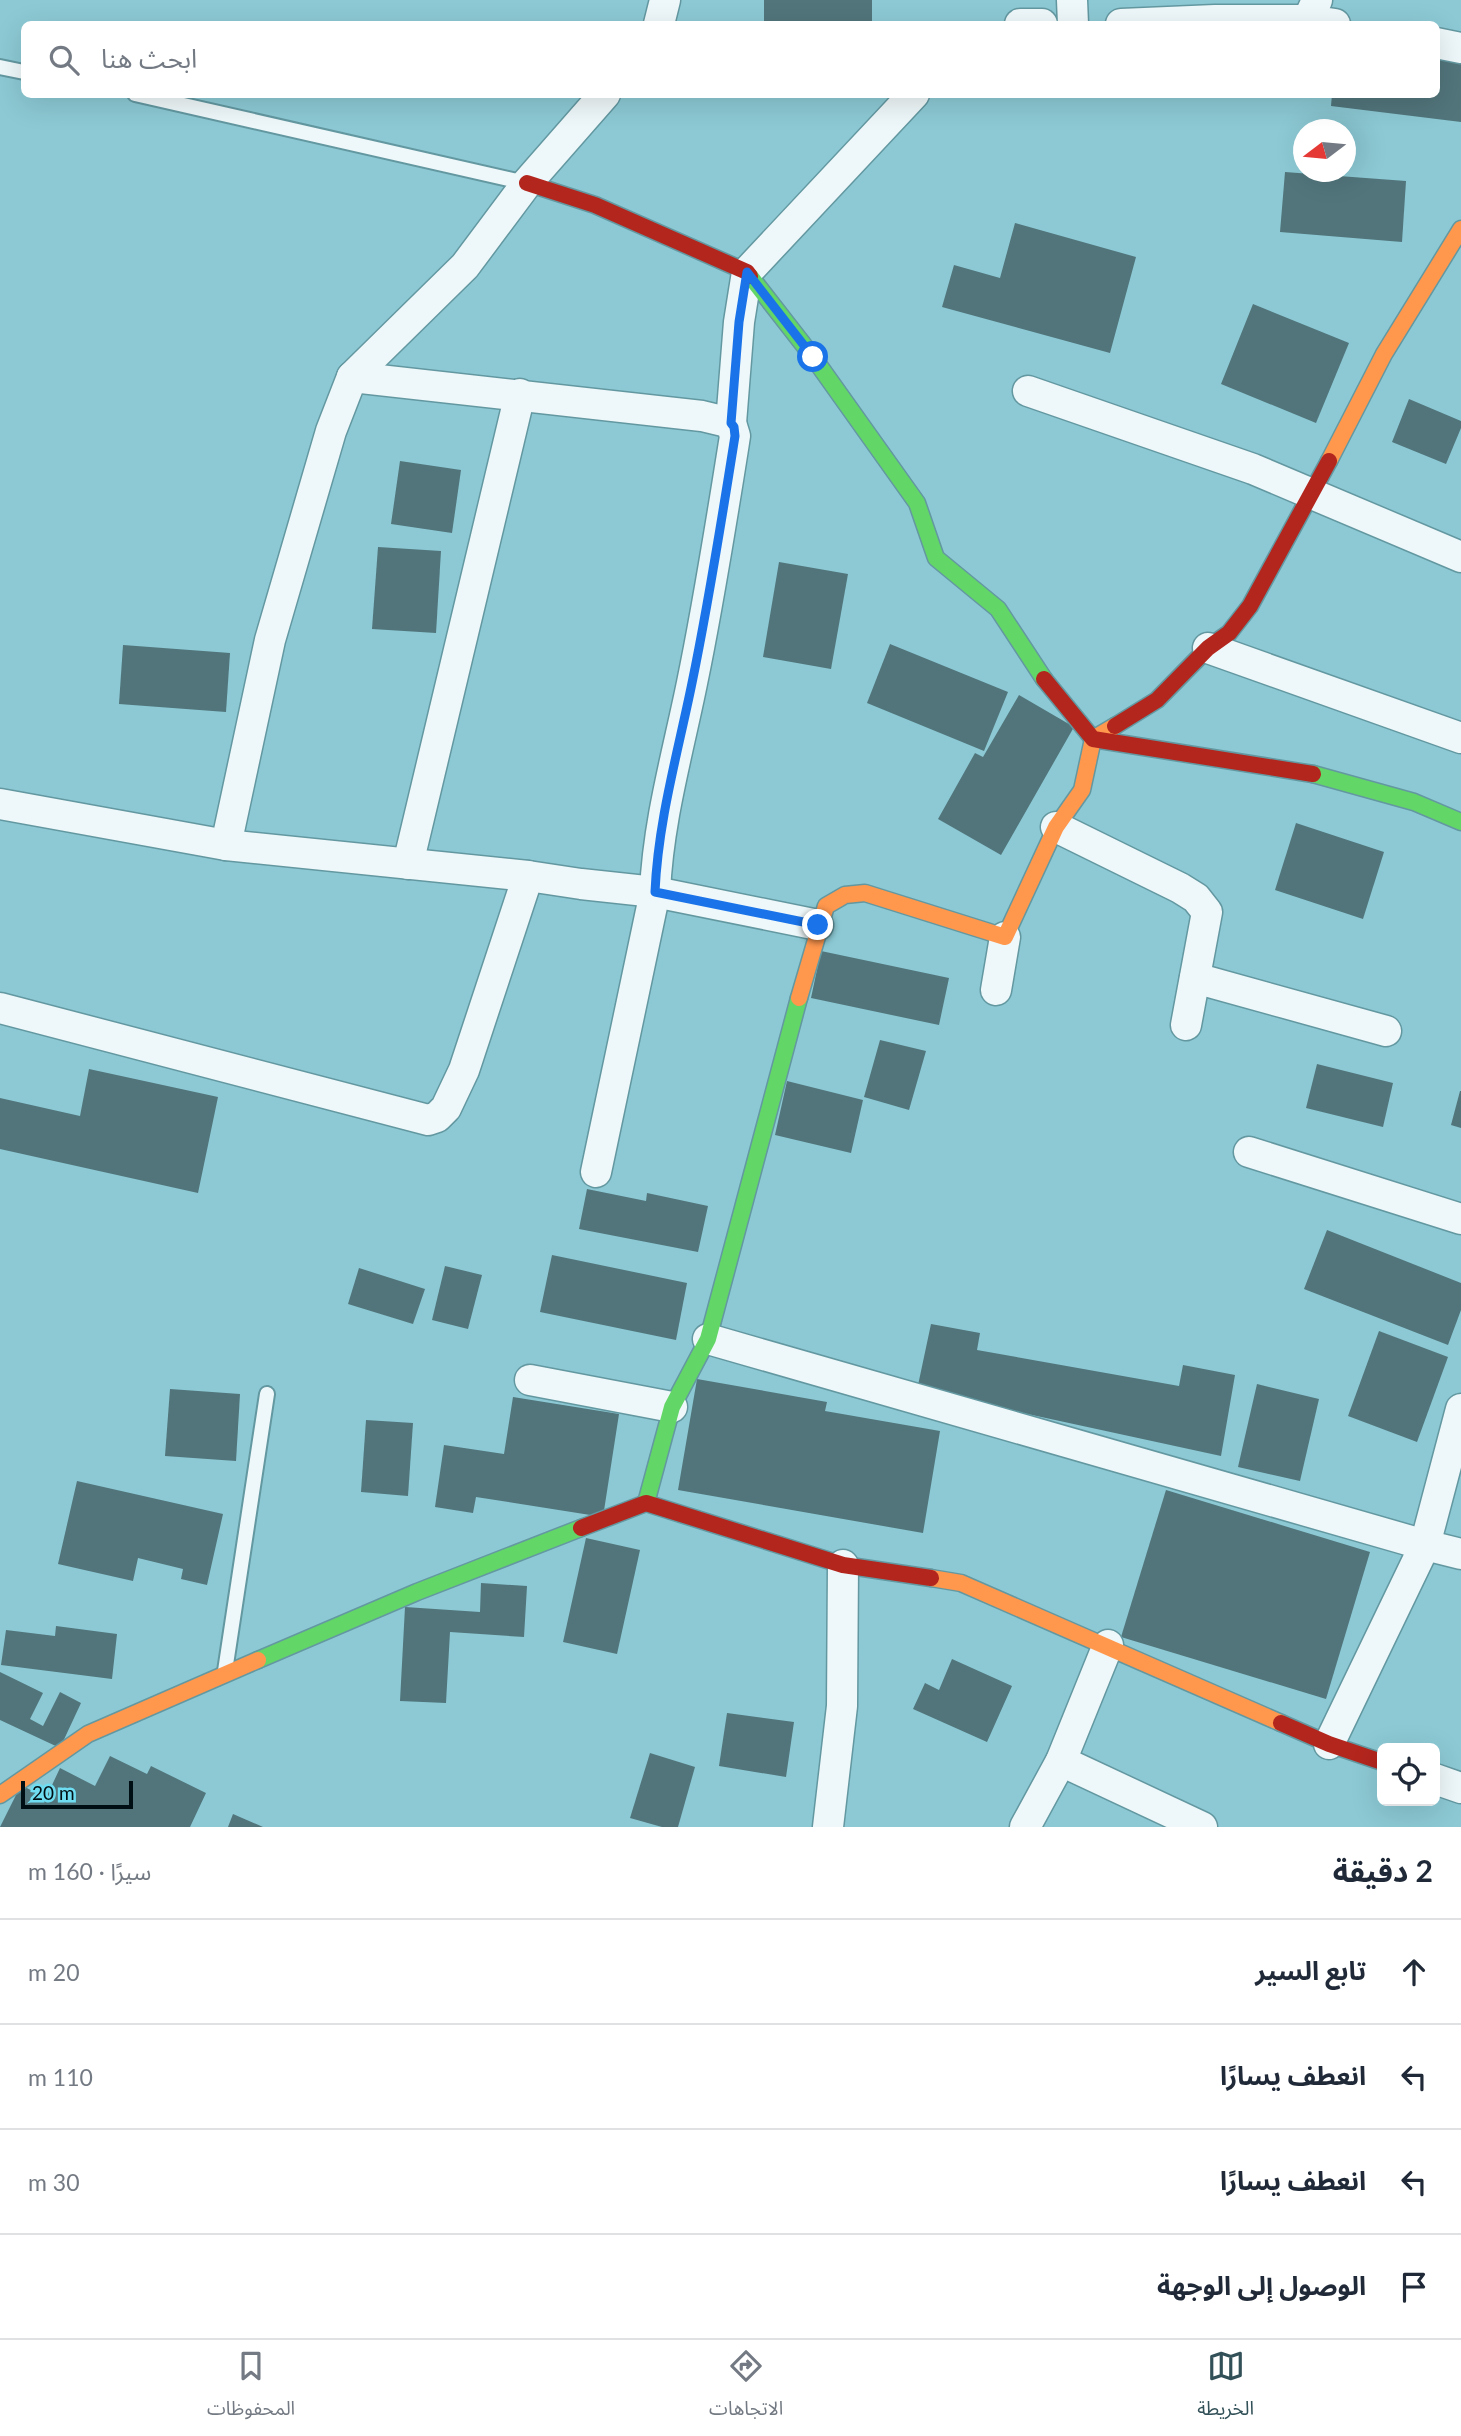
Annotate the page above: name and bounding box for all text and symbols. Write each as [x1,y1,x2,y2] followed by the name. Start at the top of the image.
[21,21,1440,98] search box
[45,41,83,79] icon: search
[101,42,197,74] text: ابحث هنا
[1293,119,1356,182] north arrow
[797,341,828,372] route start
[802,909,833,940] route end
[1377,1743,1440,1806] map controls
[1377,1743,1440,1806] button: locate
[21,1778,133,1810] scale bar
[32,1781,75,1804] text: 20 m
[1333,1852,1433,1888] text: 2 دقيقة
[28,1857,151,1885] text: سيرًا · 160 m
[1395,1953,1433,1991] icon: ahead
[1255,1954,1366,1986] text: تابع السير
[28,1958,80,1986] text: 20 m
[1395,2058,1433,2096] icon: left
[1220,2059,1366,2091] text: انعطف يسارًا
[28,2063,93,2091] text: 110 m
[1395,2163,1433,2201] icon: left
[1220,2164,1366,2196] text: انعطف يسارًا
[28,2168,80,2196] text: 30 m
[1395,2268,1433,2306] icon: arrive
[1157,2269,1366,2301] text: الوصول إلى الوجهة
[207,2347,295,2429] tab: المحفوظات
[709,2347,783,2429] tab: الاتجاهات
[1197,2347,1254,2429] tab: الخريطة

